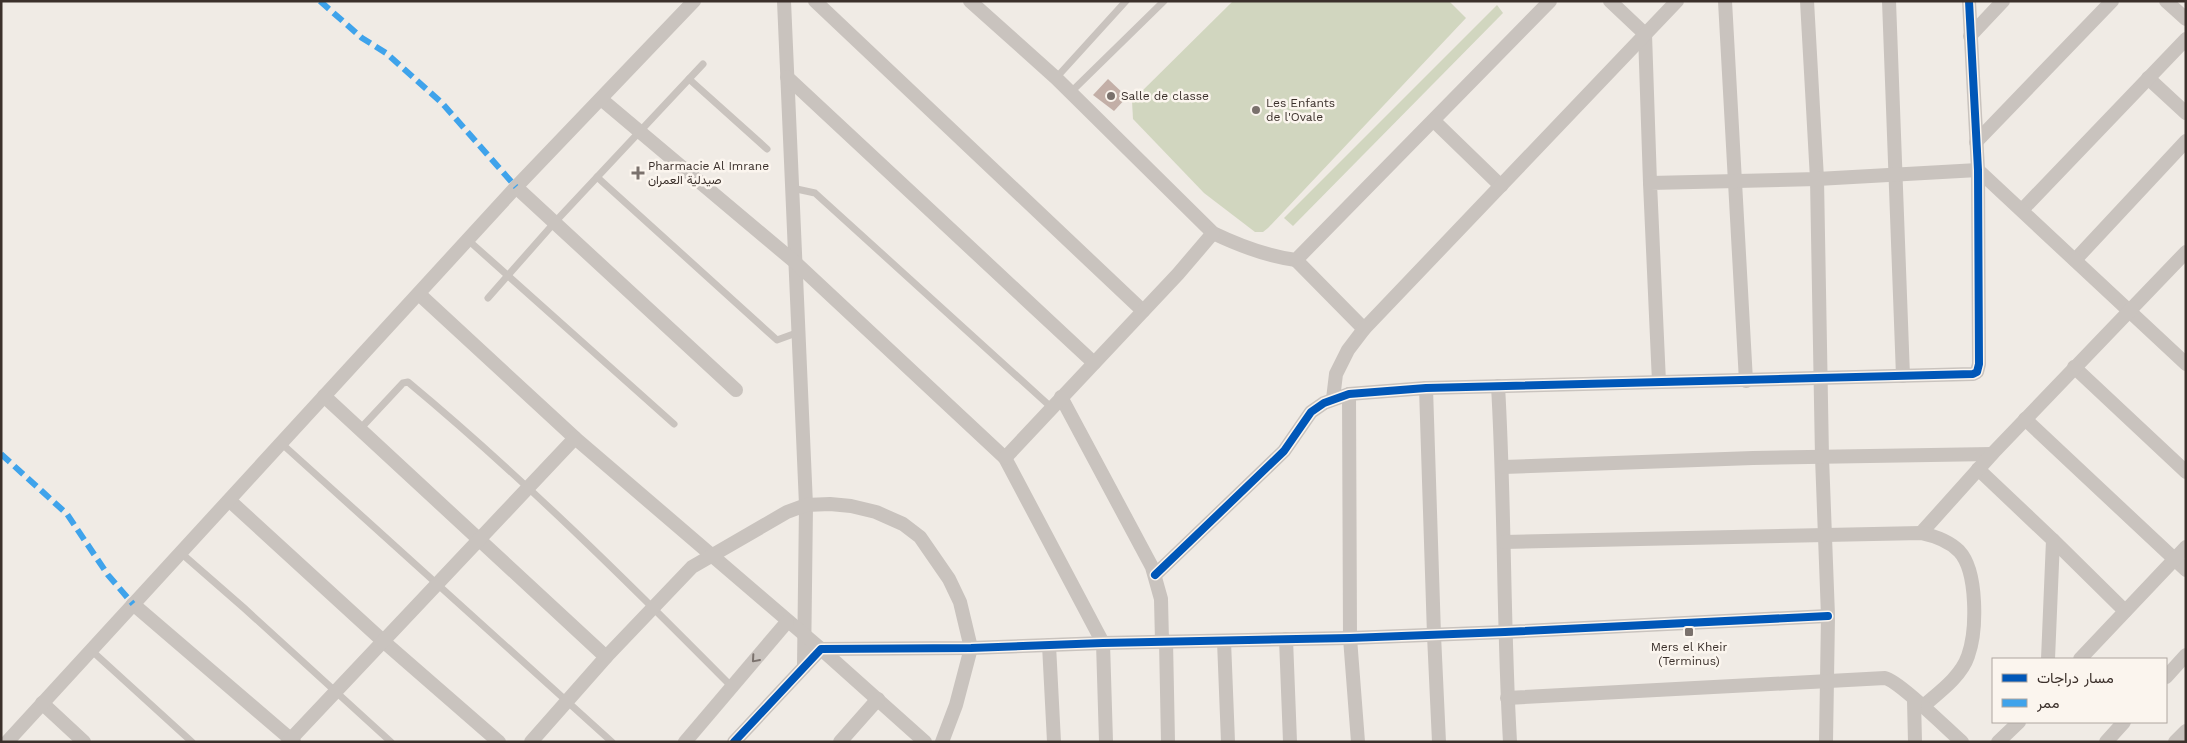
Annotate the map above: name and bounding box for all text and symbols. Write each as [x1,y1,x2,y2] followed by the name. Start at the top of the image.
[1121,89,1209,103] place label: Salle de classe
[1105,90,1117,102] marker: Salle de classe
[1266,96,1335,124] place label: Les Enfants de l'Ovale
[1250,104,1262,116] marker: Les Enfants de l'Ovale
[648,159,769,188] place label: Pharmacie Al Imrane صيدلية العمران
[632,167,644,179] marker: Pharmacie Al Imrane صيدلية العمران
[1683,626,1695,638] marker: Mers el Kheir (Terminus)
[1651,640,1727,668] place label: Mers el Kheir (Terminus)
[753,653,761,662] one-way arrow
[1992,658,2167,723] legend
[2037,669,2114,687] text: مسار دراجات
[2036,694,2059,712] text: ممر

